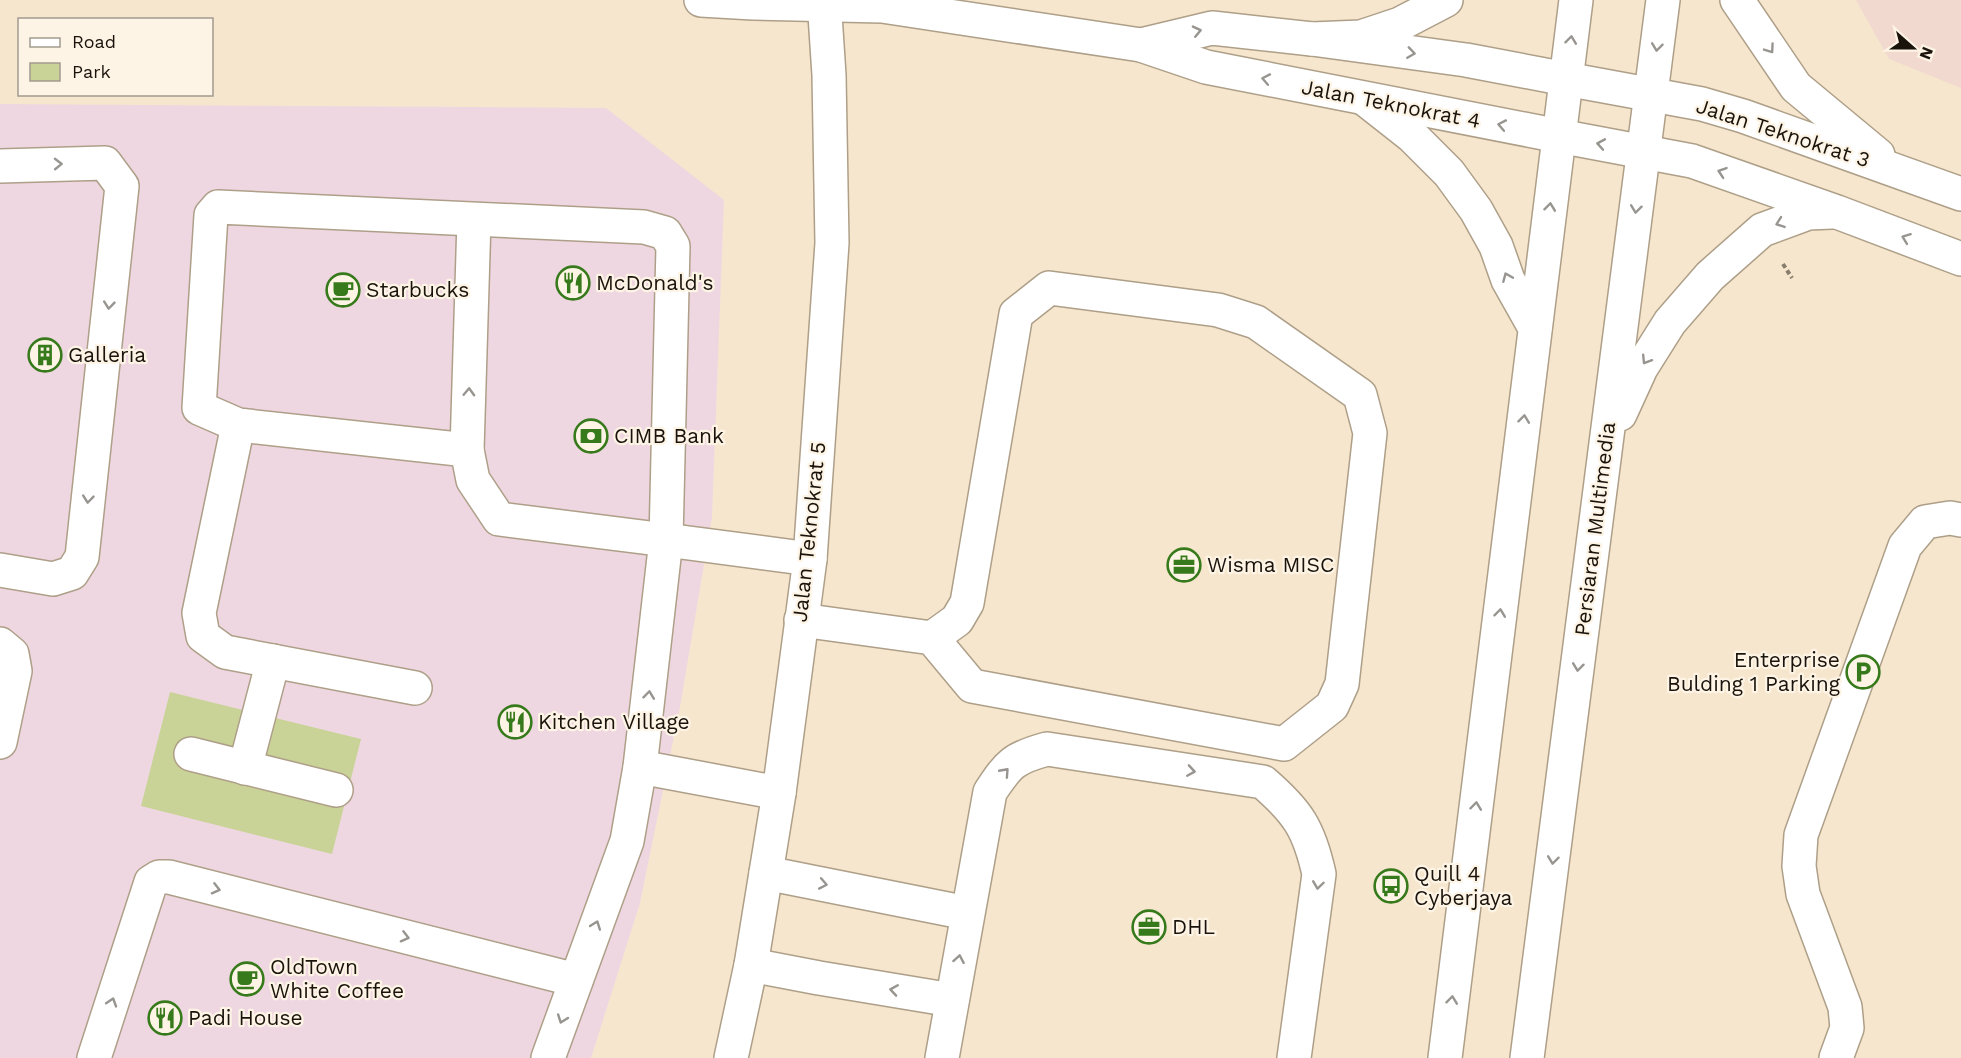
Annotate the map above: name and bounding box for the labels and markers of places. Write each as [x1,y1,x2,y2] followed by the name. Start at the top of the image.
[555,265,591,301] restaurant icon: McDonald's
[596,270,713,295] place label: McDonald's
[325,272,361,308] cafe icon: Starbucks
[366,277,469,302] place label: Starbucks
[27,337,63,373] building icon: Galleria
[68,342,146,367] place label: Galleria
[573,418,609,454] bank icon: CIMB Bank
[614,423,724,448] place label: CIMB Bank
[1166,547,1202,583] office icon: Wisma MISC
[1207,552,1334,577] place label: Wisma MISC
[1667,647,1841,696] place label: Enterprise Bulding 1 Parking
[1845,654,1881,690] parking icon: Enterprise Bulding 1 Parking
[497,704,533,740] restaurant icon: Kitchen Village
[538,709,690,734] place label: Kitchen Village
[1414,861,1513,910] place label: Quill 4 Cyberjaya
[1373,868,1409,904] bus stop icon: Quill 4 Cyberjaya
[1131,909,1167,945] office icon: DHL
[1172,914,1215,939] place label: DHL
[270,954,404,1003] place label: OldTown White Coffee
[229,961,265,997] cafe icon: OldTown White Coffee
[147,1000,183,1036] restaurant icon: Padi House
[188,1005,303,1030] place label: Padi House

